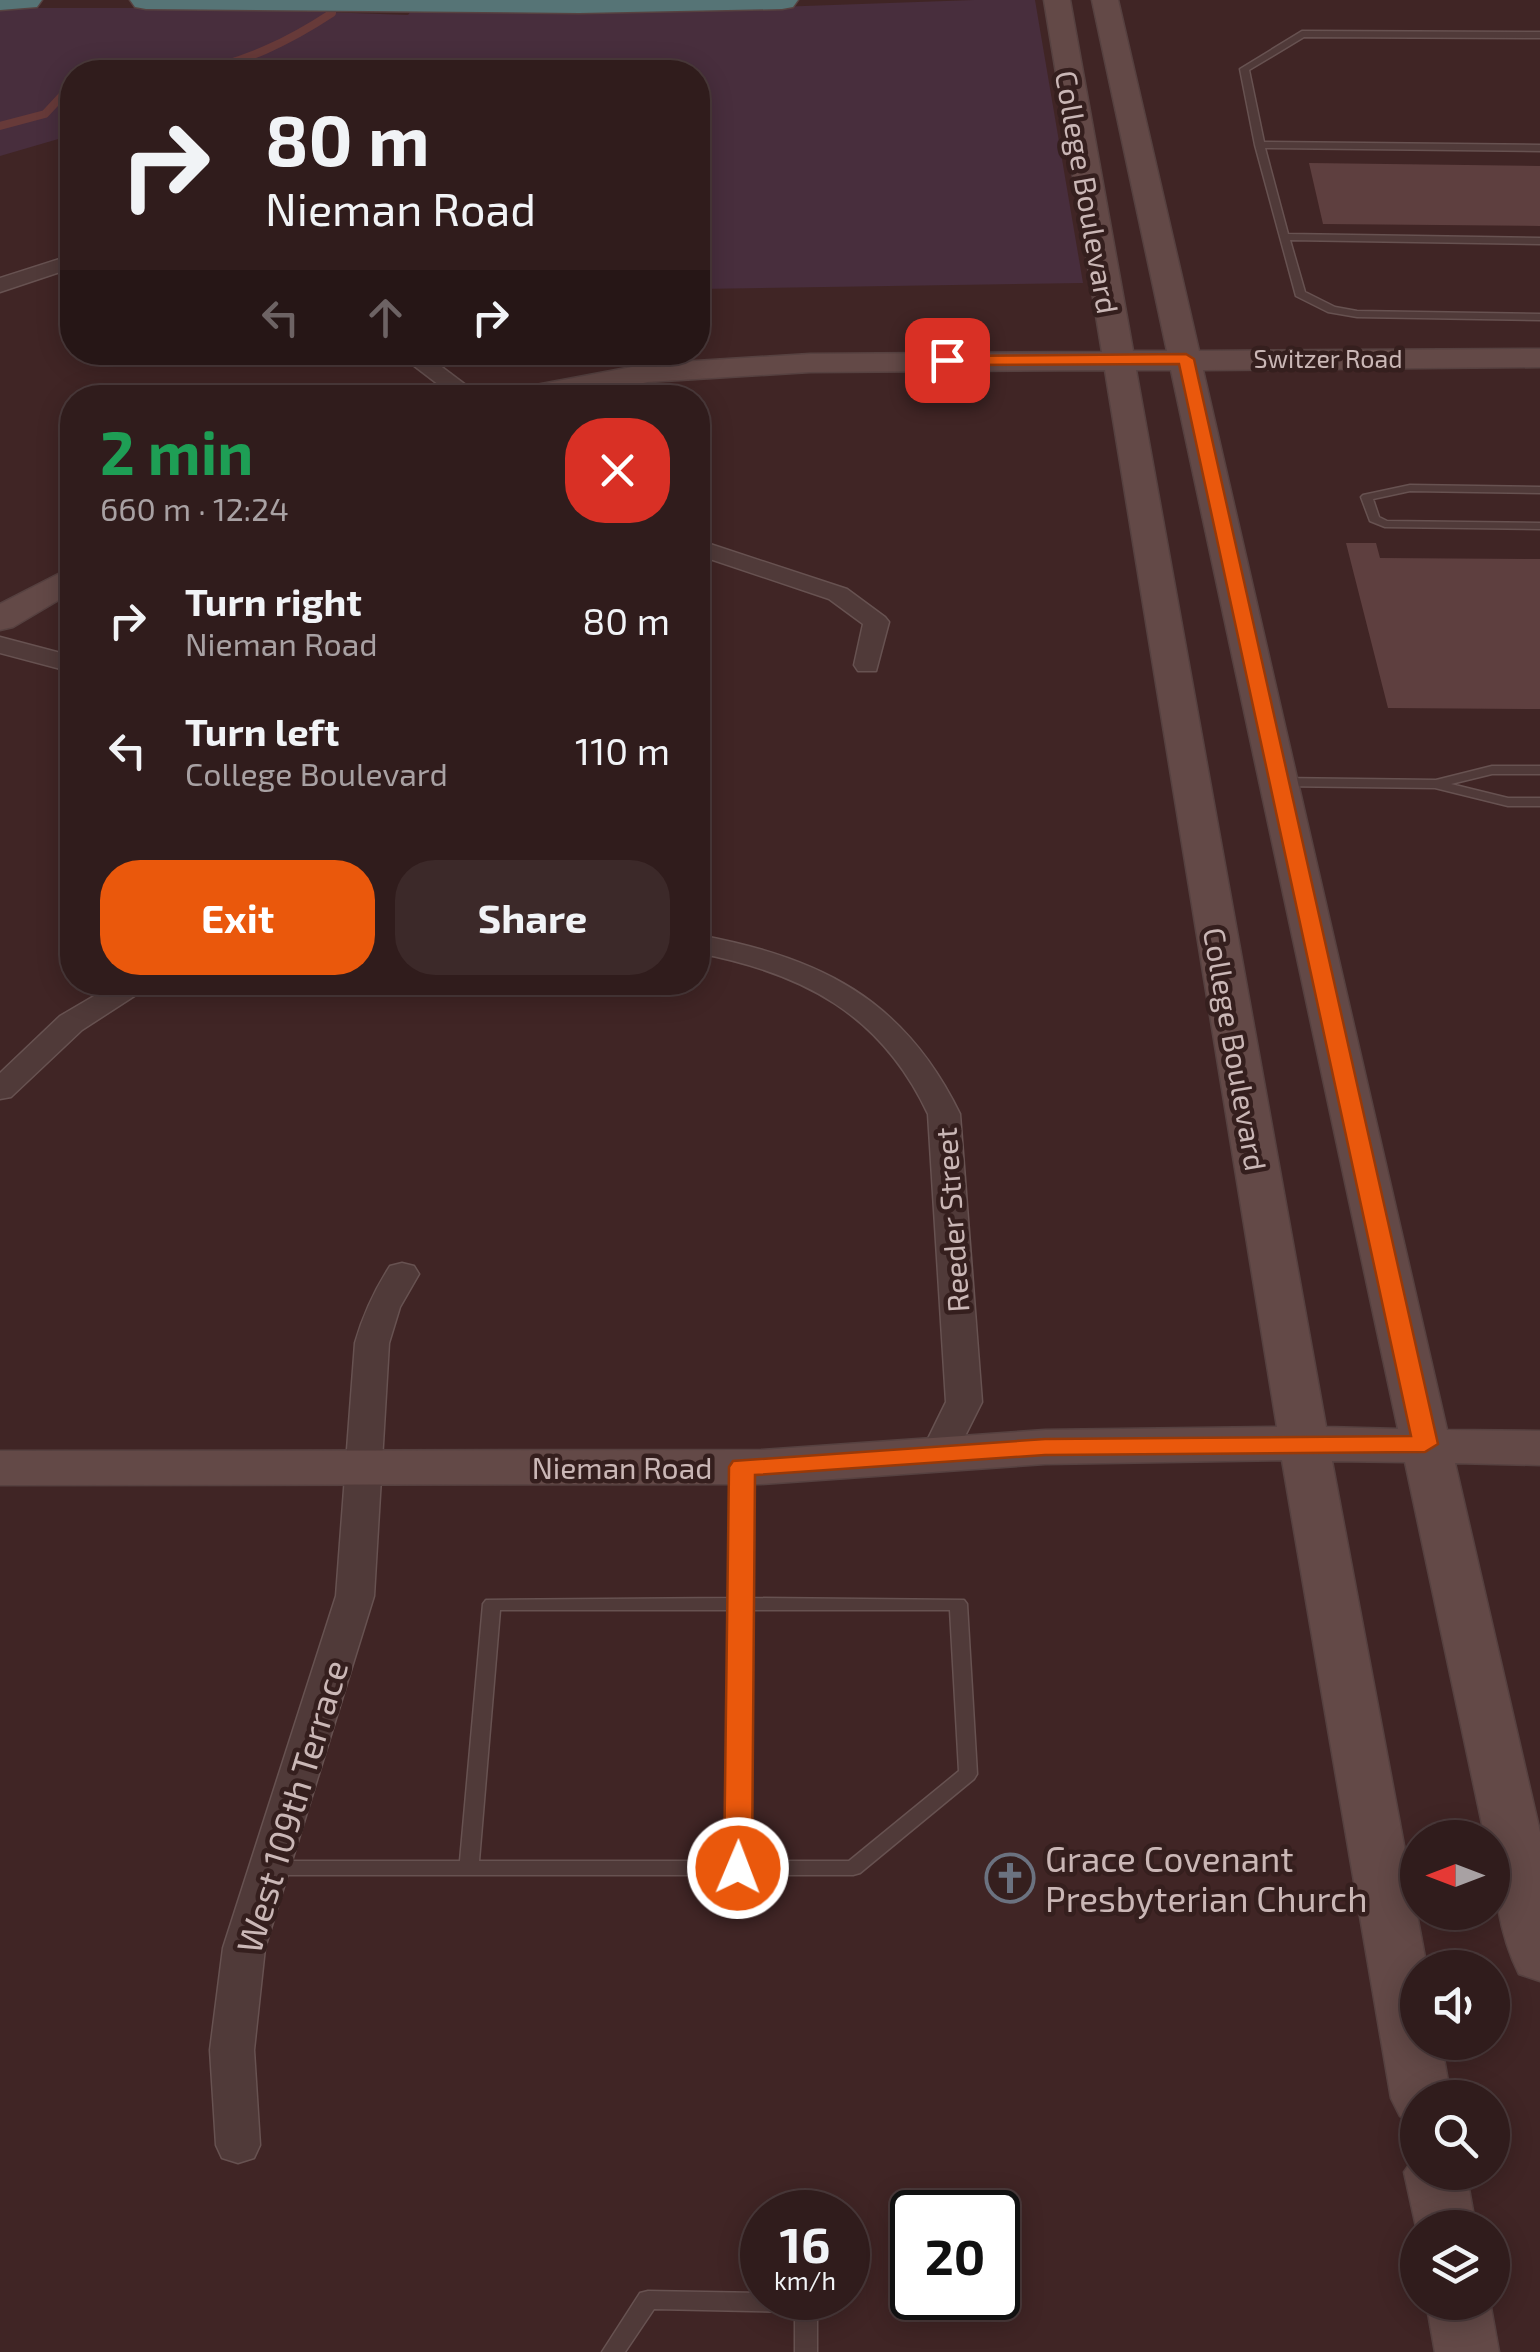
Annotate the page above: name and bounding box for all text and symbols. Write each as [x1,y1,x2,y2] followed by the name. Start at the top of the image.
[1049,68,1127,316] street label: College Boulevard
[265,96,430,180] text: 80 m
[100,100,230,230] icon: right
[265,181,536,235] text: Nieman Road
[253,290,308,345] icon: left
[358,290,413,345] icon: ahead
[463,290,518,345] icon: right
[905,318,990,403] pin
[920,333,975,388] icon: arrive
[1253,343,1403,373] street label: Switzer Road
[100,415,253,487] text: 2 min
[565,418,670,523] button: close
[100,489,289,527] text: 660 m · 12:24
[185,578,362,624] text: Turn right
[100,593,155,648] icon: right
[582,597,670,643] text: 80 m
[185,624,378,662] text: Nieman Road
[185,708,340,754] text: Turn left
[100,723,155,778] icon: left
[575,727,670,773] text: 110 m
[185,754,448,792] text: College Boulevard
[100,860,375,975] button: Exit
[395,860,670,975] button: Share
[1197,925,1275,1173] street label: College Boulevard
[927,1126,975,1314] street label: Reeder Street
[532,1449,712,1485] street label: Nieman Road
[226,1654,356,1958] street label: West 109th Terrace
[686,1816,790,1920] position arrow
[1400,1820,1510,1930] north arrow
[1400,1820,1510,2320] map controls
[1045,1837,1368,1919] place label: Grace Covenant Presbyterian Church
[984,1852,1036,1904] church icon: Grace Covenant Presbyterian Church
[1400,1950,1510,2060] button: sound
[1400,2080,1510,2190] button: search
[890,2190,1020,2320] speed limit sign: 20
[1400,2210,1510,2320] button: layers
[779,2213,831,2273] text: 16
[774,2265,836,2295] text: km/h

